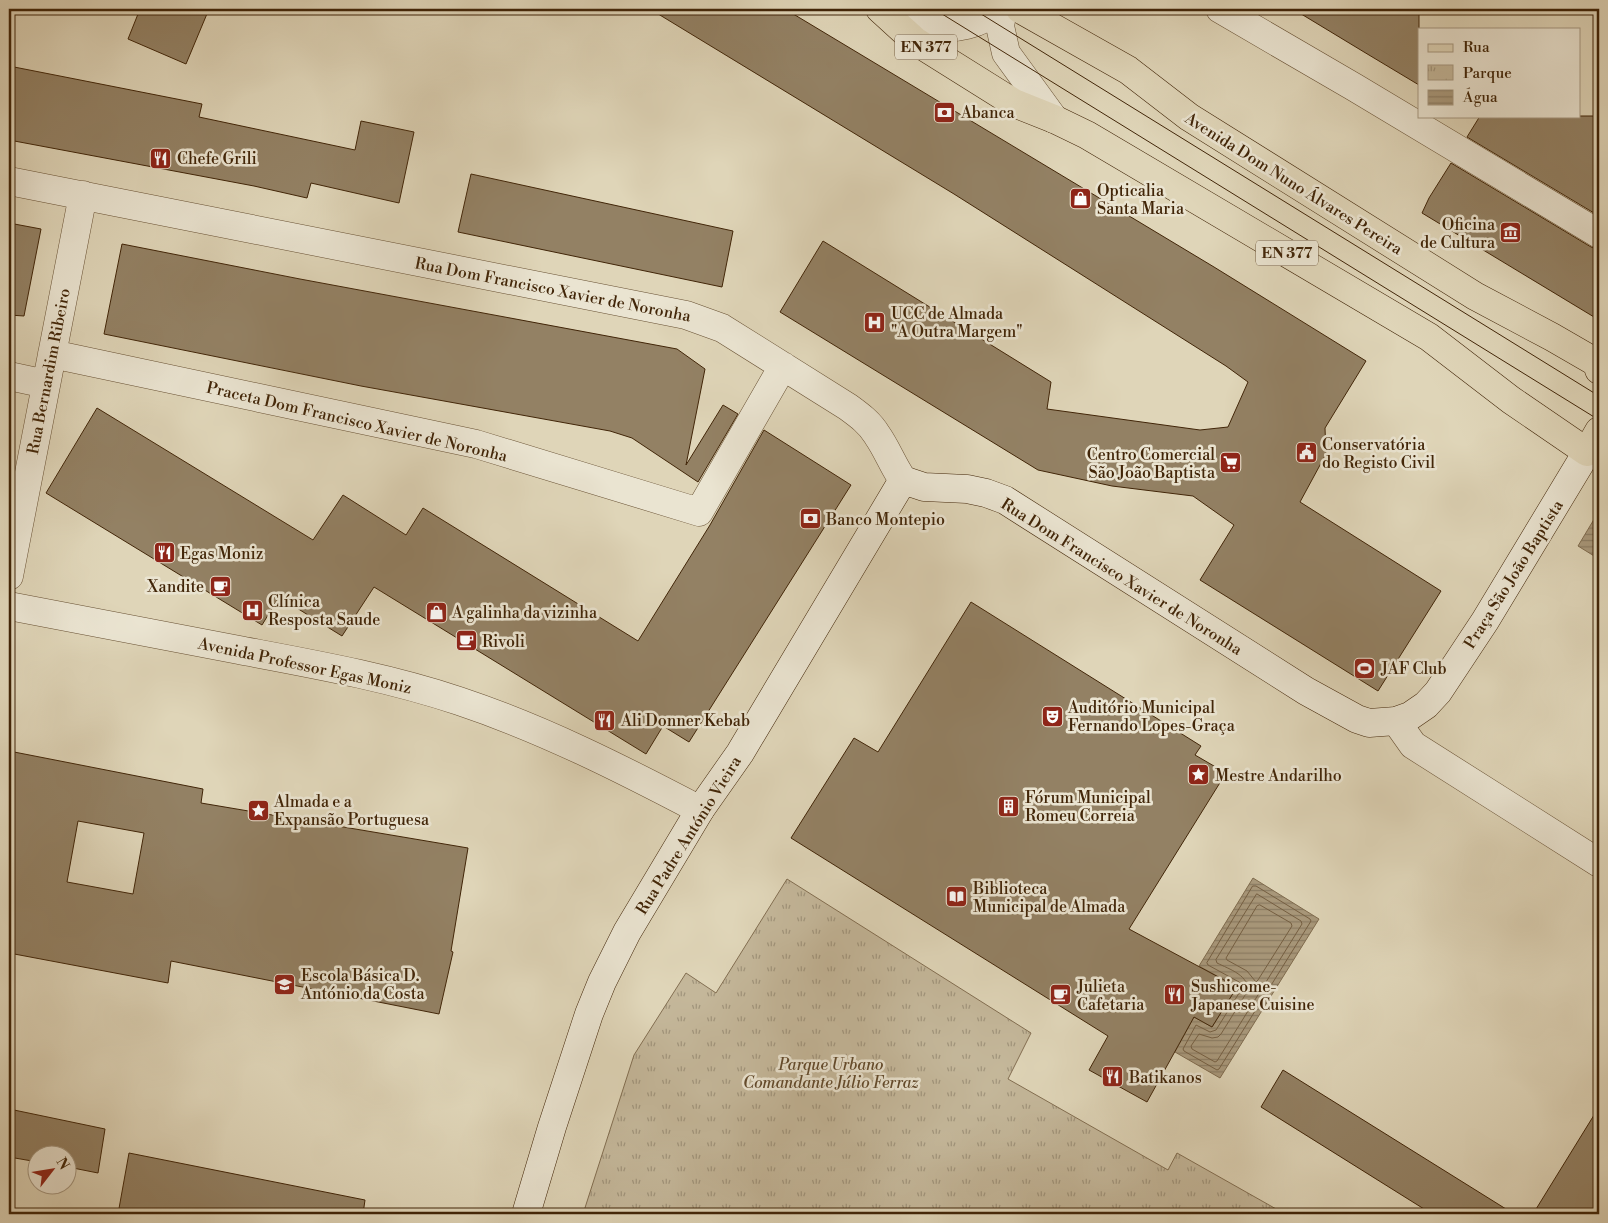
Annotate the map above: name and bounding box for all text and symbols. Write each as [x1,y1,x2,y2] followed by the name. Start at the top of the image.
[1418,28,1580,118] legend
[895,34,957,60] road number: EN 377
[1463,38,1490,57] text: Rua
[1463,64,1512,83] text: Parque
[1462,87,1498,107] text: Água
[933,100,957,124] bank icon: Abanca
[960,103,1016,123] place label: Abanca
[1180,106,1408,260] street label: Avenida Dom Nuno Álvares Pereira
[149,146,173,170] restaurant icon: Chefe Grili
[177,149,257,169] place label: Chefe Grili
[1097,181,1185,219] place label: Opticalia Santa Maria
[1069,187,1093,211] shop icon: Opticalia Santa Maria
[1420,215,1496,253] place label: Oficina de Cultura
[1499,221,1523,245] museum icon: Oficina de Cultura
[1256,240,1318,266] road number: EN 377
[413,253,693,327] street label: Rua Dom Francisco Xavier de Noronha
[23,286,75,456] street label: Rua Bernardim Ribeiro
[891,304,1023,342] place label: UCC de Almada "A Outra Margem"
[863,310,887,334] hospital icon: UCC de Almada "A Outra Margem"
[204,378,510,467] street label: Praceta Dom Francisco Xavier de Noronha
[1322,435,1435,473] place label: Conservatória do Registo Civil
[1294,441,1318,465] public building icon: Conservatória do Registo Civil
[1087,445,1216,483] place label: Centro Comercial São João Baptista
[1219,451,1243,475] supermarket icon: Centro Comercial São João Baptista
[997,494,1247,660] street label: Rua Dom Francisco Xavier de Noronha
[1460,496,1568,653] street label: Praça São João Baptista
[798,507,822,531] bank icon: Banco Montepio
[825,510,945,530] place label: Banco Montepio
[152,541,176,565] restaurant icon: Egas Moniz
[180,544,263,564] place label: Egas Moniz
[208,574,232,598] cafe icon: Xandite
[146,577,204,597] place label: Xandite
[268,592,380,630] place label: Clínica Resposta Saude
[240,598,264,622] hospital icon: Clínica Resposta Saude
[424,600,448,624] shop icon: A galinha da vizinha
[451,603,598,623] place label: A galinha da vizinha
[454,629,478,653] cafe icon: Rivoli
[482,632,525,652] place label: Rivoli
[195,633,413,698] street label: Avenida Professor Egas Moniz
[1353,656,1377,680] sports icon: JAF Club
[1380,659,1447,679] place label: JAF Club
[1067,698,1236,736] place label: Auditório Municipal Fernando Lopes-Graça
[1040,704,1064,728] theatre icon: Auditório Municipal Fernando Lopes-Graça
[593,708,617,732] restaurant icon: Ali Donner Kebab
[620,711,750,731] place label: Ali Donner Kebab
[632,752,746,919] street label: Rua Padre António Vieira
[1187,763,1211,787] place icon: Mestre Andarilho
[1215,766,1342,786] place label: Mestre Andarilho
[1025,788,1151,826] place label: Fórum Municipal Romeu Correia
[273,792,430,830] place label: Almada e a Expansão Portuguesa
[997,794,1021,818] building icon: Fórum Municipal Romeu Correia
[246,798,270,822] place icon: Almada e a Expansão Portuguesa
[972,879,1126,917] place label: Biblioteca Municipal de Almada
[945,885,969,909] library icon: Biblioteca Municipal de Almada
[300,966,426,1004] place label: Escola Básica D. António da Costa
[273,972,297,996] school or university icon: Escola Básica D. António da Costa
[1076,977,1145,1015] place label: Julieta Cafetaria
[1190,977,1315,1015] place label: Sushicome- Japanese Cuisine
[1049,983,1073,1007] cafe icon: Julieta Cafetaria
[1163,983,1187,1007] restaurant icon: Sushicome- Japanese Cuisine
[743,1055,919,1093] park label: Parque Urbano Comandante Júlio Ferraz
[1101,1065,1125,1089] restaurant icon: Batikanos
[1128,1068,1202,1088] place label: Batikanos
[28,1146,78,1196] north arrow
[52,1154,73,1173] text: N

